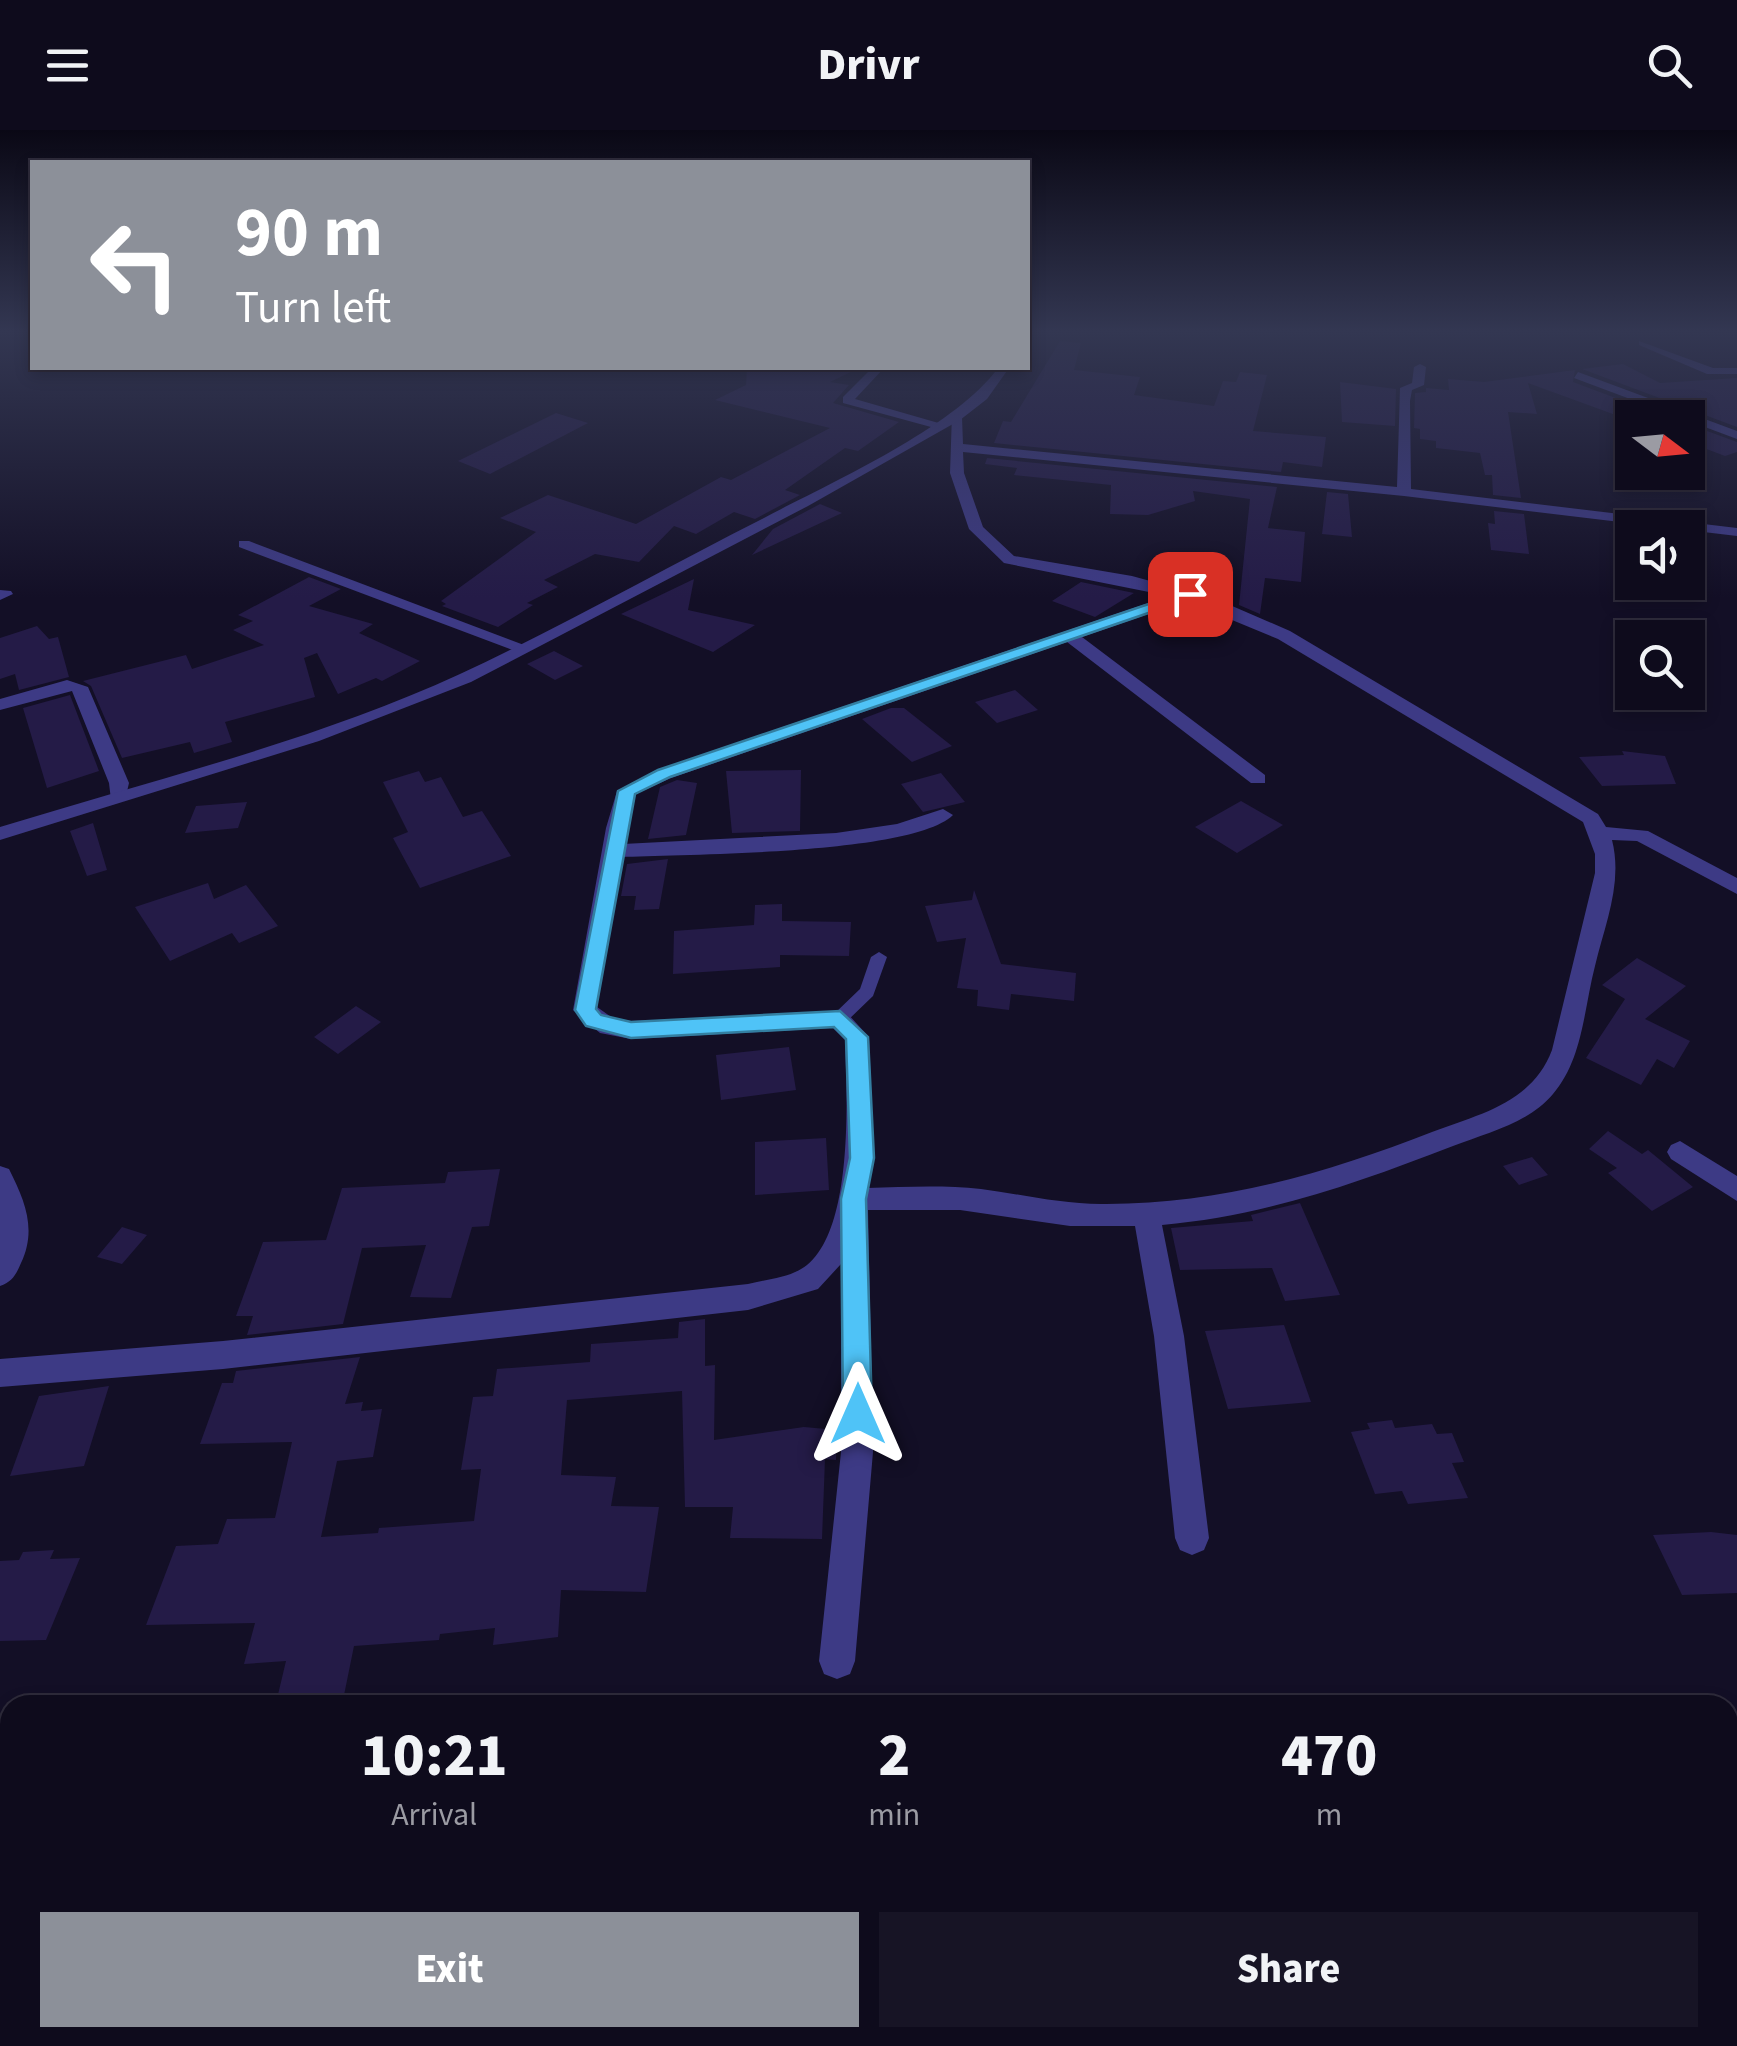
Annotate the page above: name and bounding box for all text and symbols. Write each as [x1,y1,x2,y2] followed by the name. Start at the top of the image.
[817,33,920,97] text: Drivr
[40,38,95,93] icon: menu
[1642,38,1697,93] icon: search
[235,183,383,283] text: 90 m
[70,200,200,330] icon: left
[235,276,391,340] text: Turn left
[1615,400,1705,490] north arrow
[1615,400,1705,710] map controls
[1615,510,1705,600] button: sound
[1148,552,1233,637] pin
[1163,567,1218,622] icon: arrive
[1615,620,1705,710] button: search
[806,1362,910,1466] position arrow
[361,1714,508,1799] text: 10:21
[878,1714,910,1799] text: 2
[1281,1714,1377,1799] text: 470
[391,1792,477,1838] text: Arrival
[868,1792,920,1838] text: min
[1316,1792,1342,1838] text: m
[40,1912,859,2027] button: Exit
[879,1912,1698,2027] button: Share

